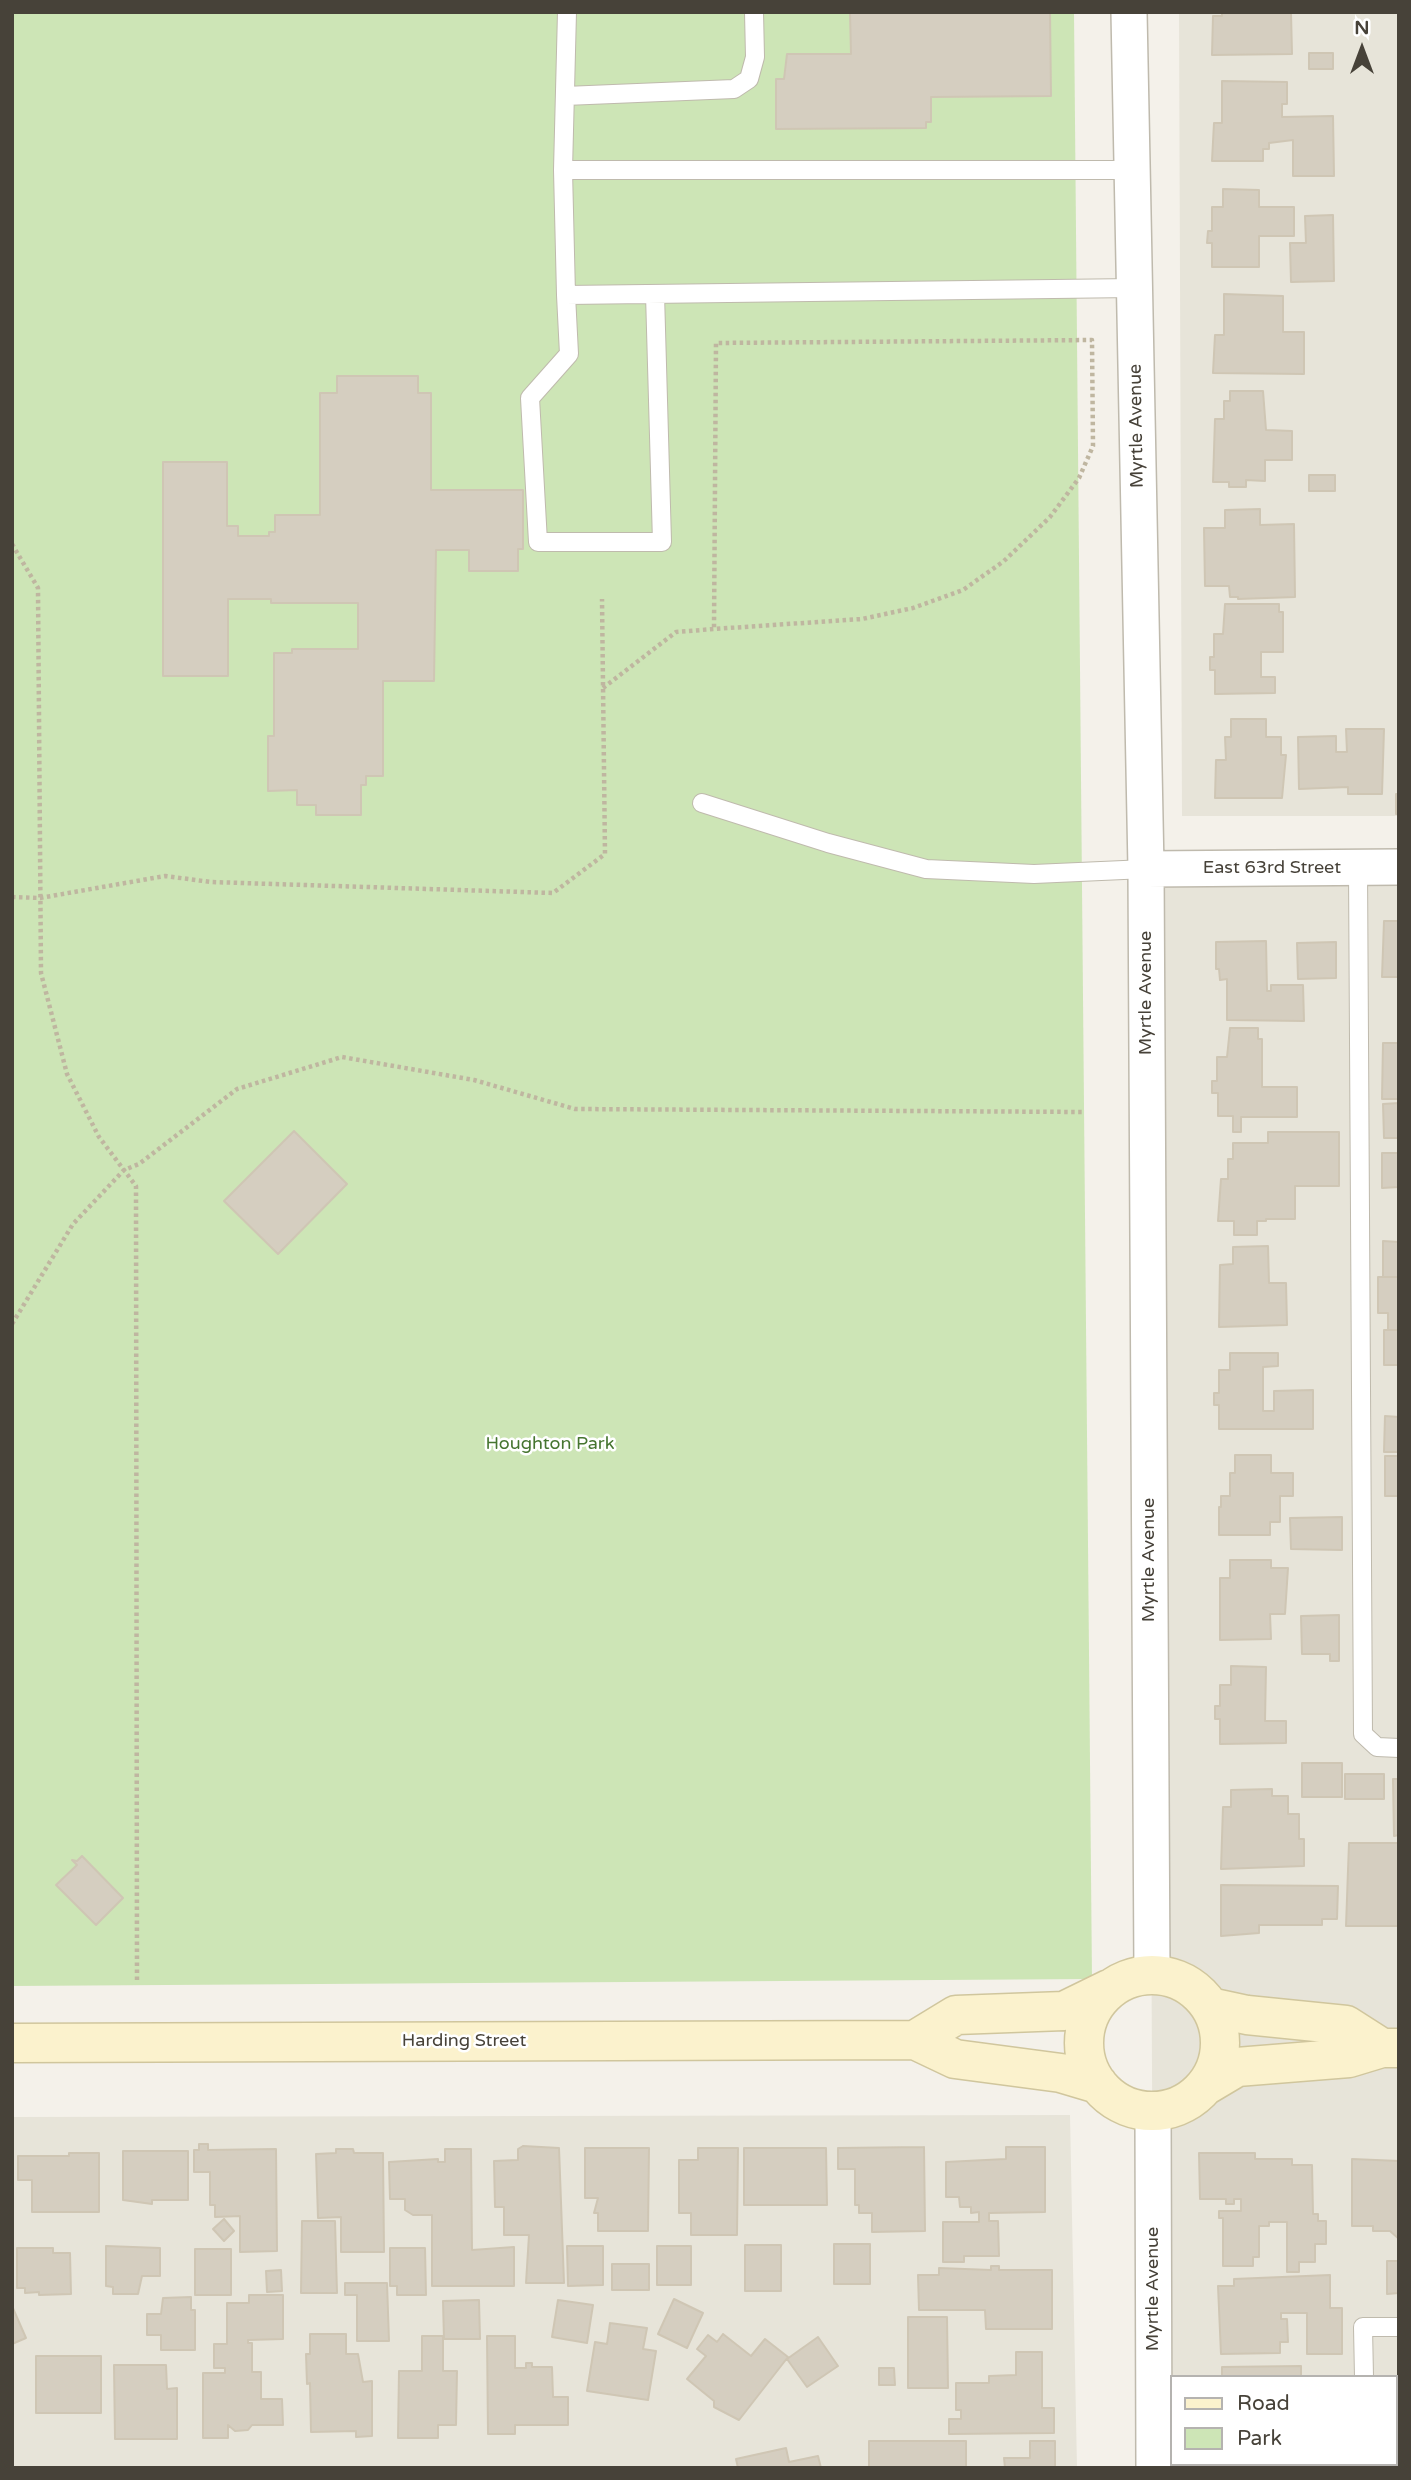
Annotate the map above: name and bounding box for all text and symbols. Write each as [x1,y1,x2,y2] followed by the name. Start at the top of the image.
[1327,14,1397,84] north arrow
[1354,17,1370,39] text: N
[1125,364,1149,488] street label: Myrtle Avenue
[1203,857,1341,879] street label: East 63rd Street
[1135,931,1157,1055] street label: Myrtle Avenue
[485,1433,615,1455] park label: Houghton Park
[1138,1498,1160,1622] street label: Myrtle Avenue
[402,2030,526,2052] street label: Harding Street
[1142,2227,1164,2351] street label: Myrtle Avenue
[1170,2375,1397,2466] legend
[1237,2391,1290,2416] text: Road
[1237,2426,1282,2451] text: Park

